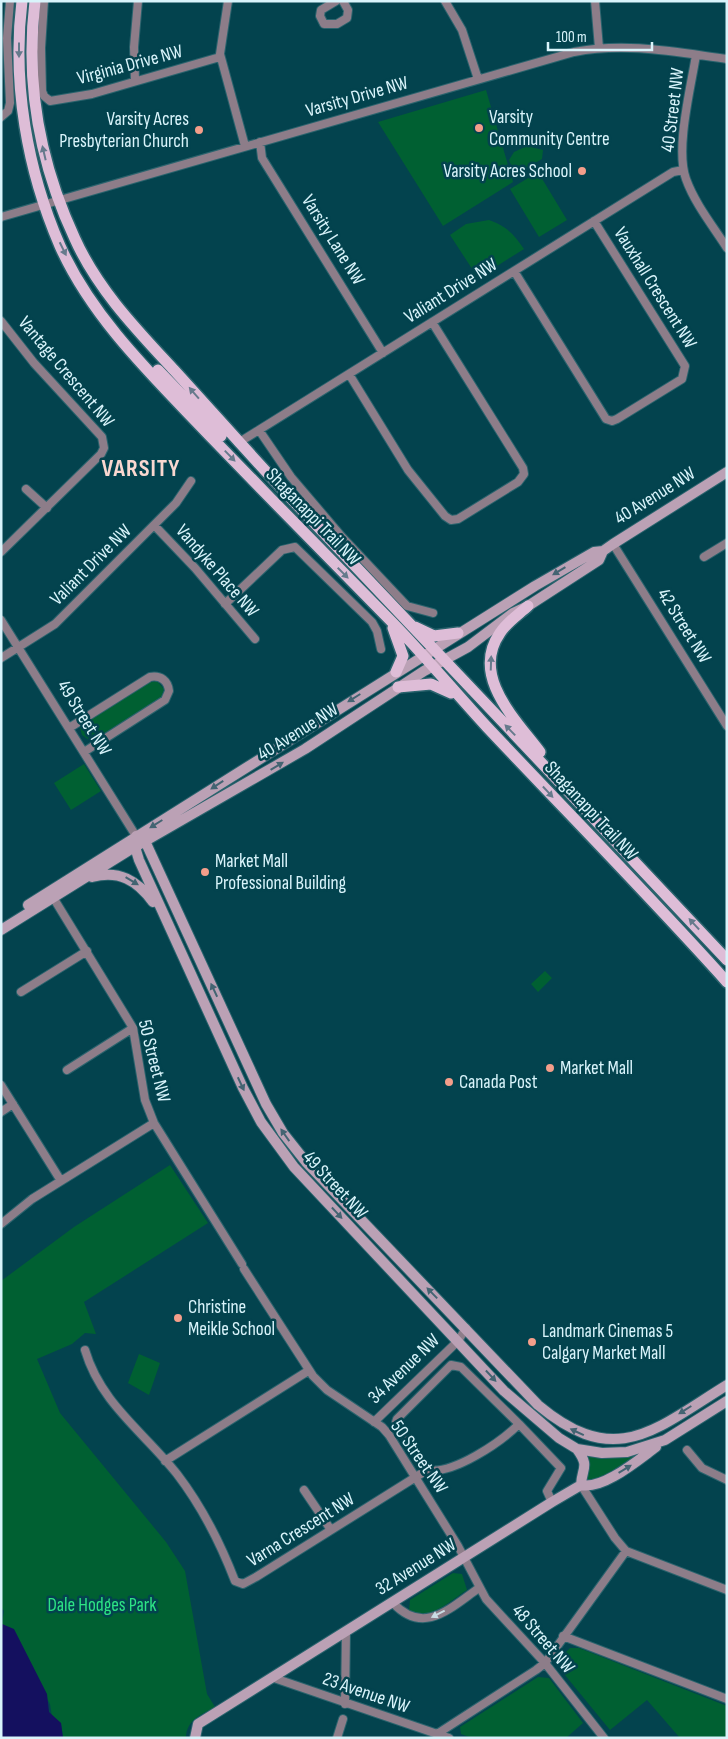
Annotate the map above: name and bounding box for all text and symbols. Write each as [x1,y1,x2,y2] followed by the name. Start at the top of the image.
[548,20,652,52] scale bar
[556,28,587,47] text: 100 m
[75,40,186,90] street label: Virginia Drive NW
[15,42,23,58] one-way arrow
[656,66,690,153] street label: 40 Street NW
[303,71,411,123] street label: Varsity Drive NW
[489,106,610,151] place label: Varsity Community Centre
[59,108,189,153] place label: Varsity Acres Presbyterian Church
[473,122,485,134] marker: Varsity Community Centre
[193,124,205,136] marker: Varsity Acres Presbyterian Church
[40,146,48,161] one-way arrow
[443,160,572,183] place label: Varsity Acres School
[576,165,588,177] marker: Varsity Acres School
[296,191,370,290] street label: Varsity Lane NW
[608,223,702,354] street label: Vauxhall Crescent NW
[59,242,67,256] one-way arrow
[400,253,502,329] street label: Valiant Drive NW
[13,312,119,433] street label: Vantage Crescent NW
[189,387,200,400] one-way arrow
[224,450,236,462] one-way arrow
[102,454,180,483] district label: VARSITY
[610,462,700,530] street label: 40 Avenue NW
[261,463,366,571] street label: Shaganappi Trail NW
[46,519,137,610] street label: Valiant Drive NW
[170,520,264,623] street label: Vandyke Place NW
[553,566,566,575] one-way arrow
[337,567,349,579] one-way arrow
[652,584,716,668] street label: 42 Street NW
[487,655,495,671] one-way arrow
[52,676,116,760] street label: 49 Street NW
[348,693,361,703] one-way arrow
[253,698,343,766] street label: 40 Avenue NW
[504,724,516,736] one-way arrow
[539,757,643,866] street label: Shaganappi Trail NW
[270,761,283,770] one-way arrow
[211,780,224,790] one-way arrow
[542,786,554,798] one-way arrow
[150,819,163,828] one-way arrow
[215,850,347,895] place label: Market Mall Professional Building
[199,866,211,878] marker: Market Mall Professional Building
[126,877,139,886] one-way arrow
[688,918,699,931] one-way arrow
[210,983,218,997] one-way arrow
[133,1017,176,1105] street label: 50 Street NW
[560,1057,633,1080] place label: Market Mall
[544,1062,556,1074] marker: Market Mall
[459,1071,538,1094] place label: Canada Post
[237,1076,245,1091] one-way arrow
[443,1076,455,1088] marker: Canada Post
[280,1129,290,1142] one-way arrow
[298,1146,373,1224] street label: 49 Street NW
[331,1207,343,1219] one-way arrow
[426,1287,438,1299] one-way arrow
[188,1296,275,1341] place label: Christine Meikle School
[172,1312,184,1324] marker: Christine Meikle School
[542,1320,673,1365] place label: Landmark Cinemas 5 Calgary Market Mall
[363,1329,445,1409] street label: 34 Avenue NW
[526,1336,538,1348] marker: Landmark Cinemas 5 Calgary Market Mall
[485,1370,497,1382] one-way arrow
[679,1406,692,1415] one-way arrow
[385,1416,453,1499] street label: 50 Street NW
[570,1427,584,1435] one-way arrow
[619,1464,632,1473] one-way arrow
[243,1488,359,1572] street label: Varna Crescent NW
[372,1533,461,1601] street label: 32 Avenue NW
[48,1594,157,1617] park label: Dale Hodges Park
[507,1600,580,1679] street label: 48 Street NW
[431,1610,445,1618] one-way arrow
[320,1667,413,1719] street label: 23 Avenue NW

